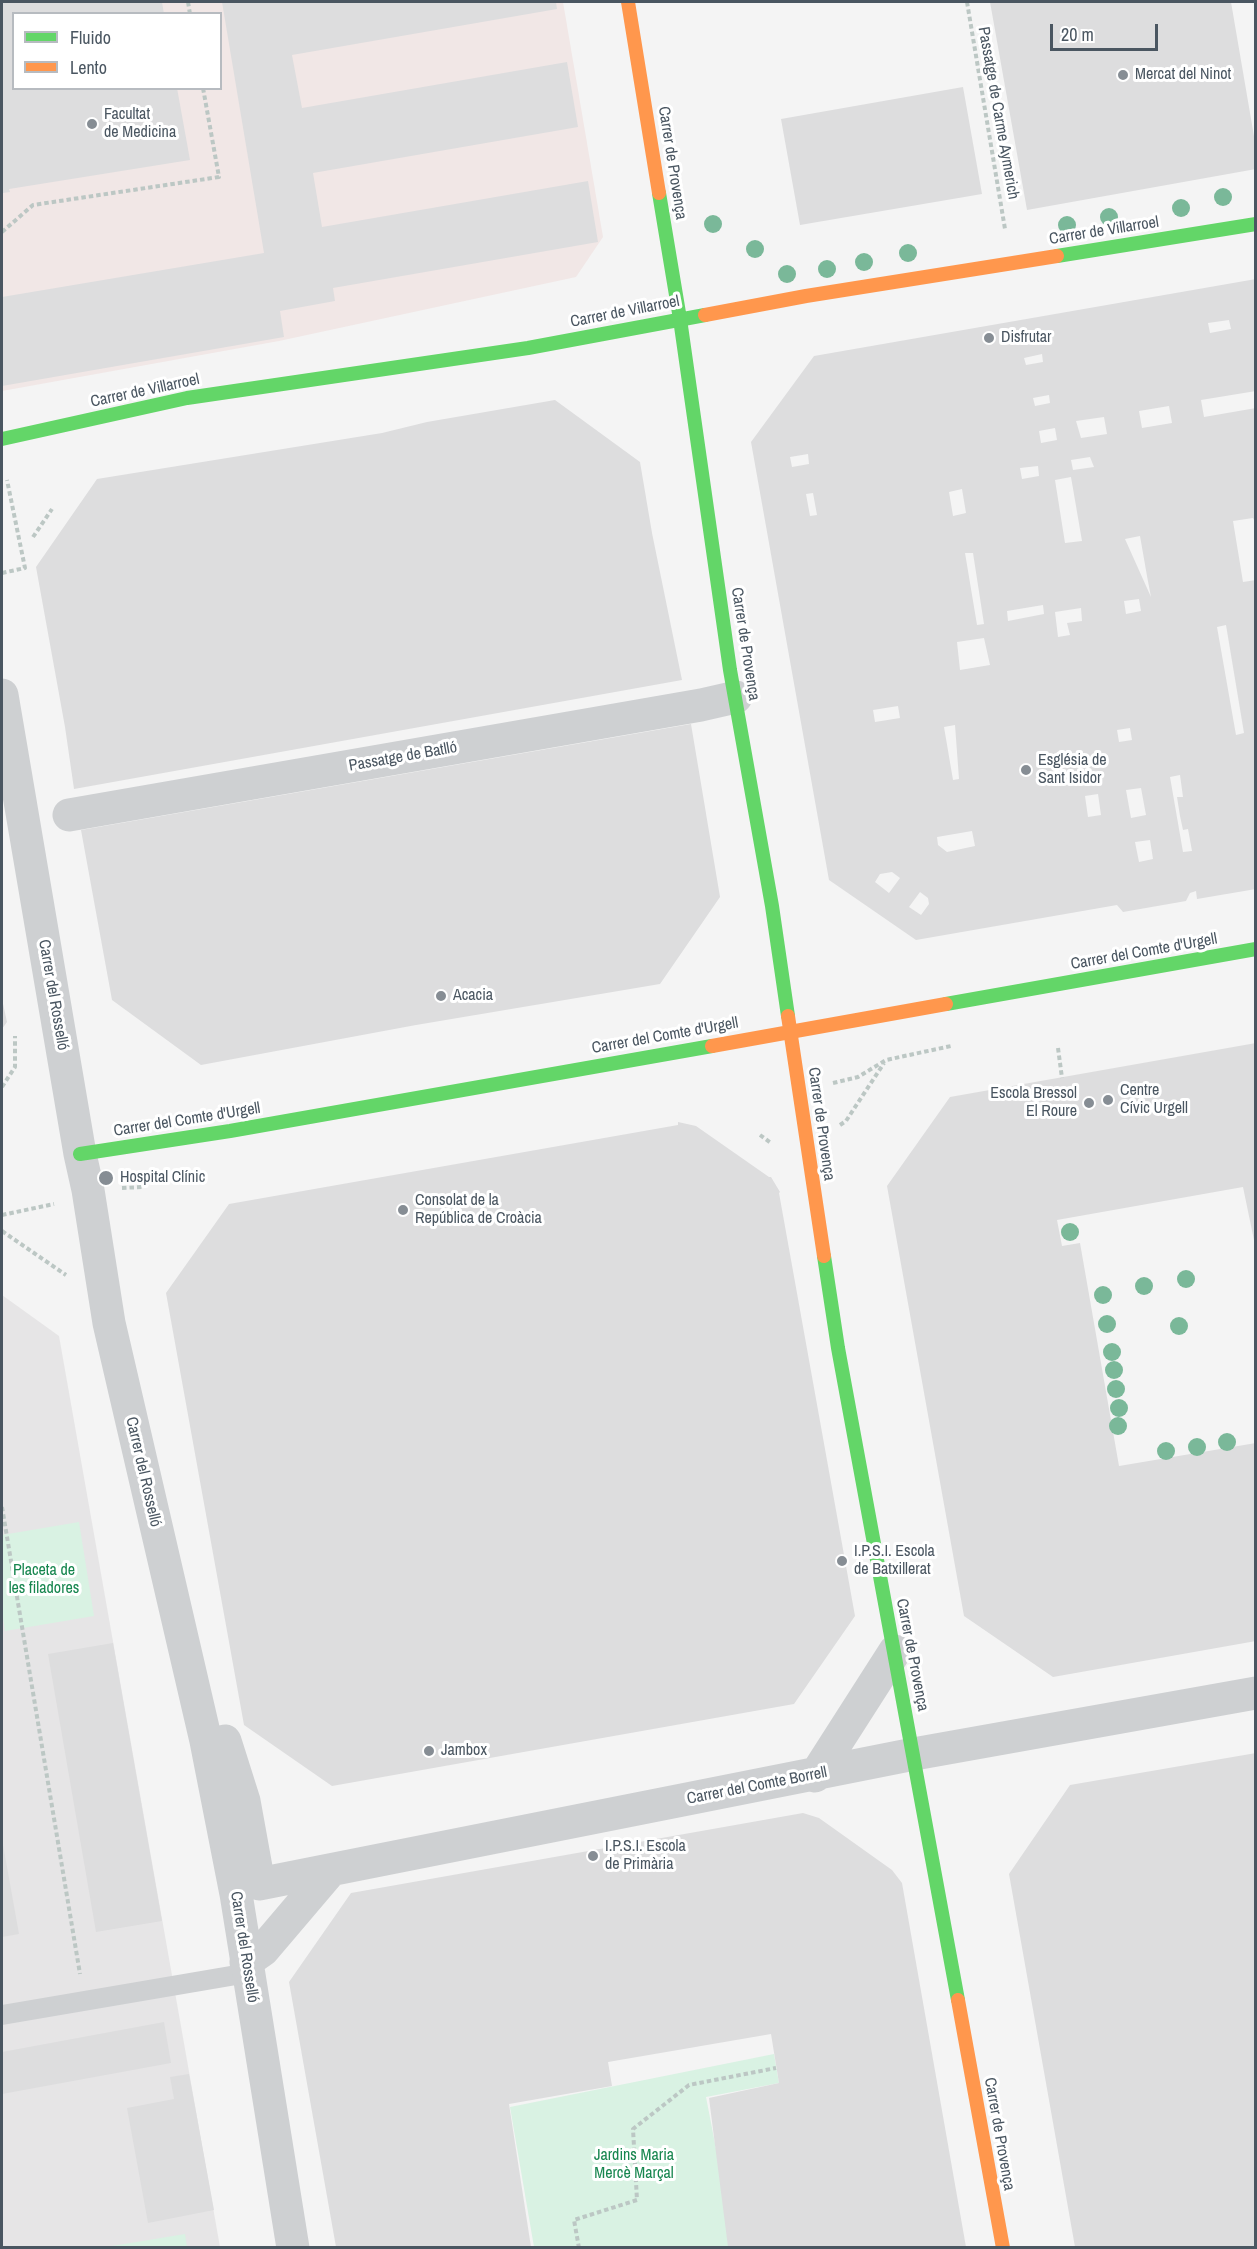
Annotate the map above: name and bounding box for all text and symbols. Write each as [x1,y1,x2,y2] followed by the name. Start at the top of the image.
[12,12,222,90] legend
[1053,12,1161,50] scale bar
[1061,22,1094,47] text: 20 m
[70,25,111,50] text: Fluido
[973,25,1023,201] street label: Passatge de Carme Aymerich
[70,55,107,80] text: Lento
[1135,65,1231,85] place label: Mercat del Ninot
[1116,68,1130,82] marker: Mercat del Ninot
[104,105,176,143] place label: Facultat de Medicina
[654,105,690,221] street label: Carrer de Provença
[85,117,99,131] marker: Facultat de Medicina
[1048,213,1160,249] street label: Carrer de Villarroel
[569,292,681,332] street label: Carrer de Villarroel
[1001,328,1051,348] place label: Disfrutar
[982,331,996,345] marker: Disfrutar
[89,370,201,412] street label: Carrer de Villarroel
[727,586,763,702] street label: Carrer de Provença
[347,738,459,776] street label: Passatge de Batlló
[1038,751,1107,789] place label: Església de Sant Isidor
[1019,763,1033,777] marker: Església de Sant Isidor
[1069,930,1219,974] street label: Carrer del Comte d'Urgell
[34,938,72,1052] street label: Carrer del Rosselló
[453,986,493,1006] place label: Acacia
[434,989,448,1003] marker: Acacia
[590,1014,740,1058] street label: Carrer del Comte d'Urgell
[804,1066,838,1182] street label: Carrer de Provença
[1120,1081,1188,1119] place label: Centre Cívic Urgell
[990,1084,1077,1122] place label: Escola Bressol El Roure
[1101,1093,1115,1107] marker: Centre Cívic Urgell
[1082,1096,1096,1110] marker: Escola Bressol El Roure
[112,1099,262,1141] street label: Carrer del Comte d'Urgell
[120,1168,205,1188] place label: Hospital Clínic
[97,1169,115,1187] marker: Hospital Clínic
[415,1191,542,1229] place label: Consolat de la República de Croàcia
[396,1203,410,1217] marker: Consolat de la República de Croàcia
[121,1415,165,1529] street label: Carrer del Rosselló
[854,1542,935,1580] place label: I.P.S.I. Escola de Batxillerat
[835,1554,849,1568] marker: I.P.S.I. Escola de Batxillerat
[9,1561,79,1599] park label: Placeta de les filadores
[892,1597,932,1713] street label: Carrer de Provença
[441,1741,487,1761] place label: Jambox
[422,1744,436,1758] marker: Jambox
[685,1763,829,1809] street label: Carrer del Comte Borrell
[605,1837,686,1875] place label: I.P.S.I. Escola de Primària
[586,1849,600,1863] marker: I.P.S.I. Escola de Primària
[226,1890,262,2004] street label: Carrer del Rosselló
[980,2076,1018,2192] street label: Carrer de Provença
[594,2146,674,2184] park label: Jardins Maria Mercè Marçal

